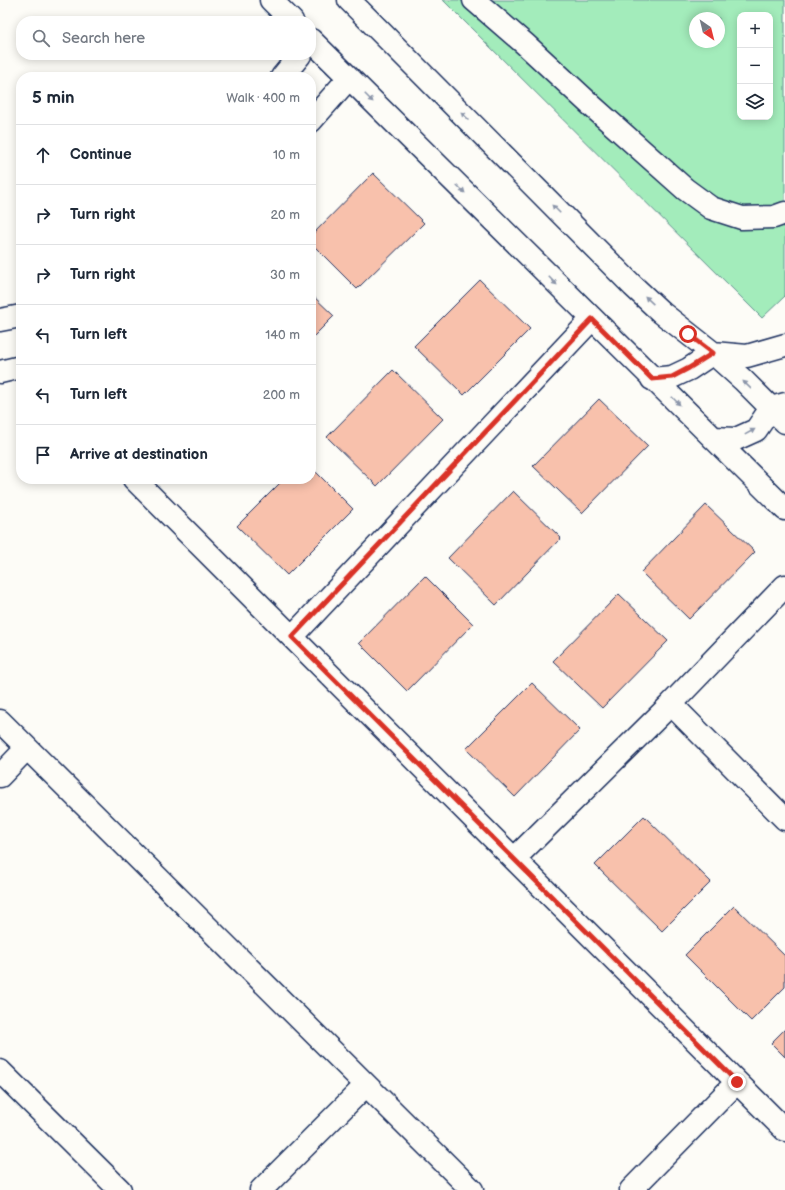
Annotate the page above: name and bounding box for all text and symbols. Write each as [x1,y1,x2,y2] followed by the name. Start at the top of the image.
[689,12,725,48] north arrow
[737,12,773,120] map controls
[737,12,773,48] button: +
[16,16,316,60] search box
[30,27,52,49] icon: search
[62,29,145,48] text: Search here
[737,48,773,84] button: −
[737,84,773,120] button: layers
[32,88,75,108] text: 5 min
[226,90,300,106] text: Walk · 400 m
[364,93,374,102] one-way arrow
[460,111,470,121] one-way arrow
[32,144,54,166] icon: ahead
[70,145,132,164] text: Continue
[273,147,300,163] text: 10 m
[456,184,466,194] one-way arrow
[32,204,54,226] icon: right
[551,204,561,214] one-way arrow
[70,205,135,224] text: Turn right
[270,207,300,223] text: 20 m
[32,264,54,286] icon: right
[70,265,135,284] text: Turn right
[270,267,300,283] text: 30 m
[548,276,558,286] one-way arrow
[644,296,653,305] one-way arrow
[32,324,54,346] icon: left
[70,325,127,344] text: Turn left
[679,325,697,343] route start
[265,327,300,343] text: 140 m
[742,380,752,390] one-way arrow
[32,384,54,406] icon: left
[70,385,127,404] text: Turn left
[263,387,300,403] text: 200 m
[671,396,681,406] one-way arrow
[744,429,756,435] one-way arrow
[32,444,54,466] icon: arrive
[70,445,208,464] text: Arrive at destination
[728,1073,746,1091] route end

